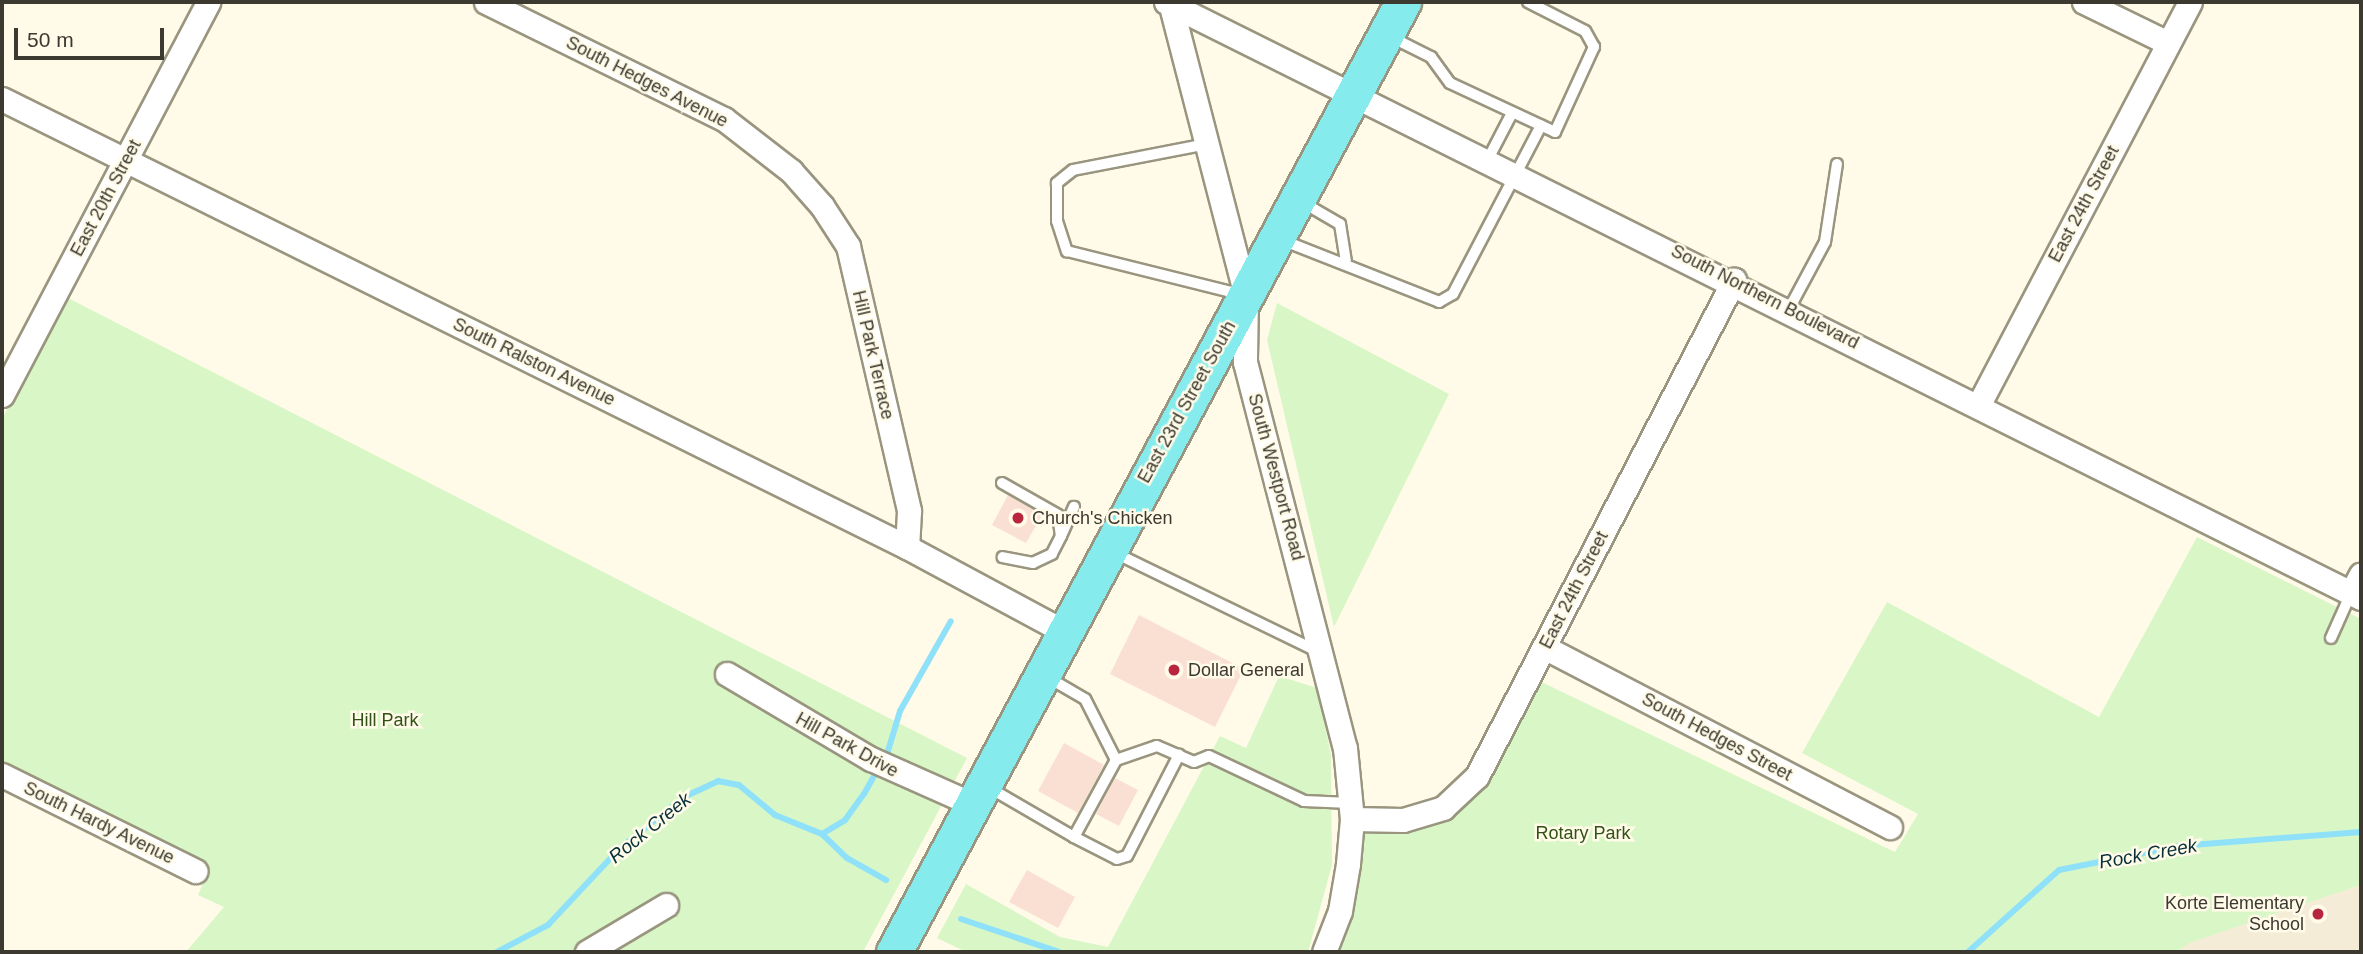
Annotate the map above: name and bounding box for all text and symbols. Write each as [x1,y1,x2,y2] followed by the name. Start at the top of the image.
[18,14,168,58] scale bar
[27,28,74,51] text: 50 m
[562,32,732,132] street label: South Hedges Avenue
[66,136,146,260] street label: East 20th Street
[2044,142,2124,266] street label: East 24th Street
[1667,240,1863,354] street label: South Northern Boulevard
[848,288,898,422] street label: Hill Park Terrace
[449,313,619,411] street label: South Ralston Avenue
[1133,317,1241,487] street label: East 23rd Street South
[1243,391,1309,563] street label: South Westport Road
[1032,507,1172,529] place label: Church's Chicken
[1010,510,1026,526] marker: Church's Chicken
[1535,528,1613,652] street label: East 24th Street
[1188,659,1304,681] place label: Dollar General
[1166,662,1182,678] marker: Dollar General
[1638,688,1796,786] street label: South Hedges Street
[792,708,902,782] street label: Hill Park Drive
[351,709,419,731] park label: Hill Park
[20,777,178,869] street label: South Hardy Avenue
[604,788,696,868] water label: Rock Creek
[1535,822,1631,844] park label: Rotary Park
[2097,834,2199,874] water label: Rock Creek
[2165,893,2304,936] place label: Korte Elementary School
[2310,906,2326,922] marker: Korte Elementary School

